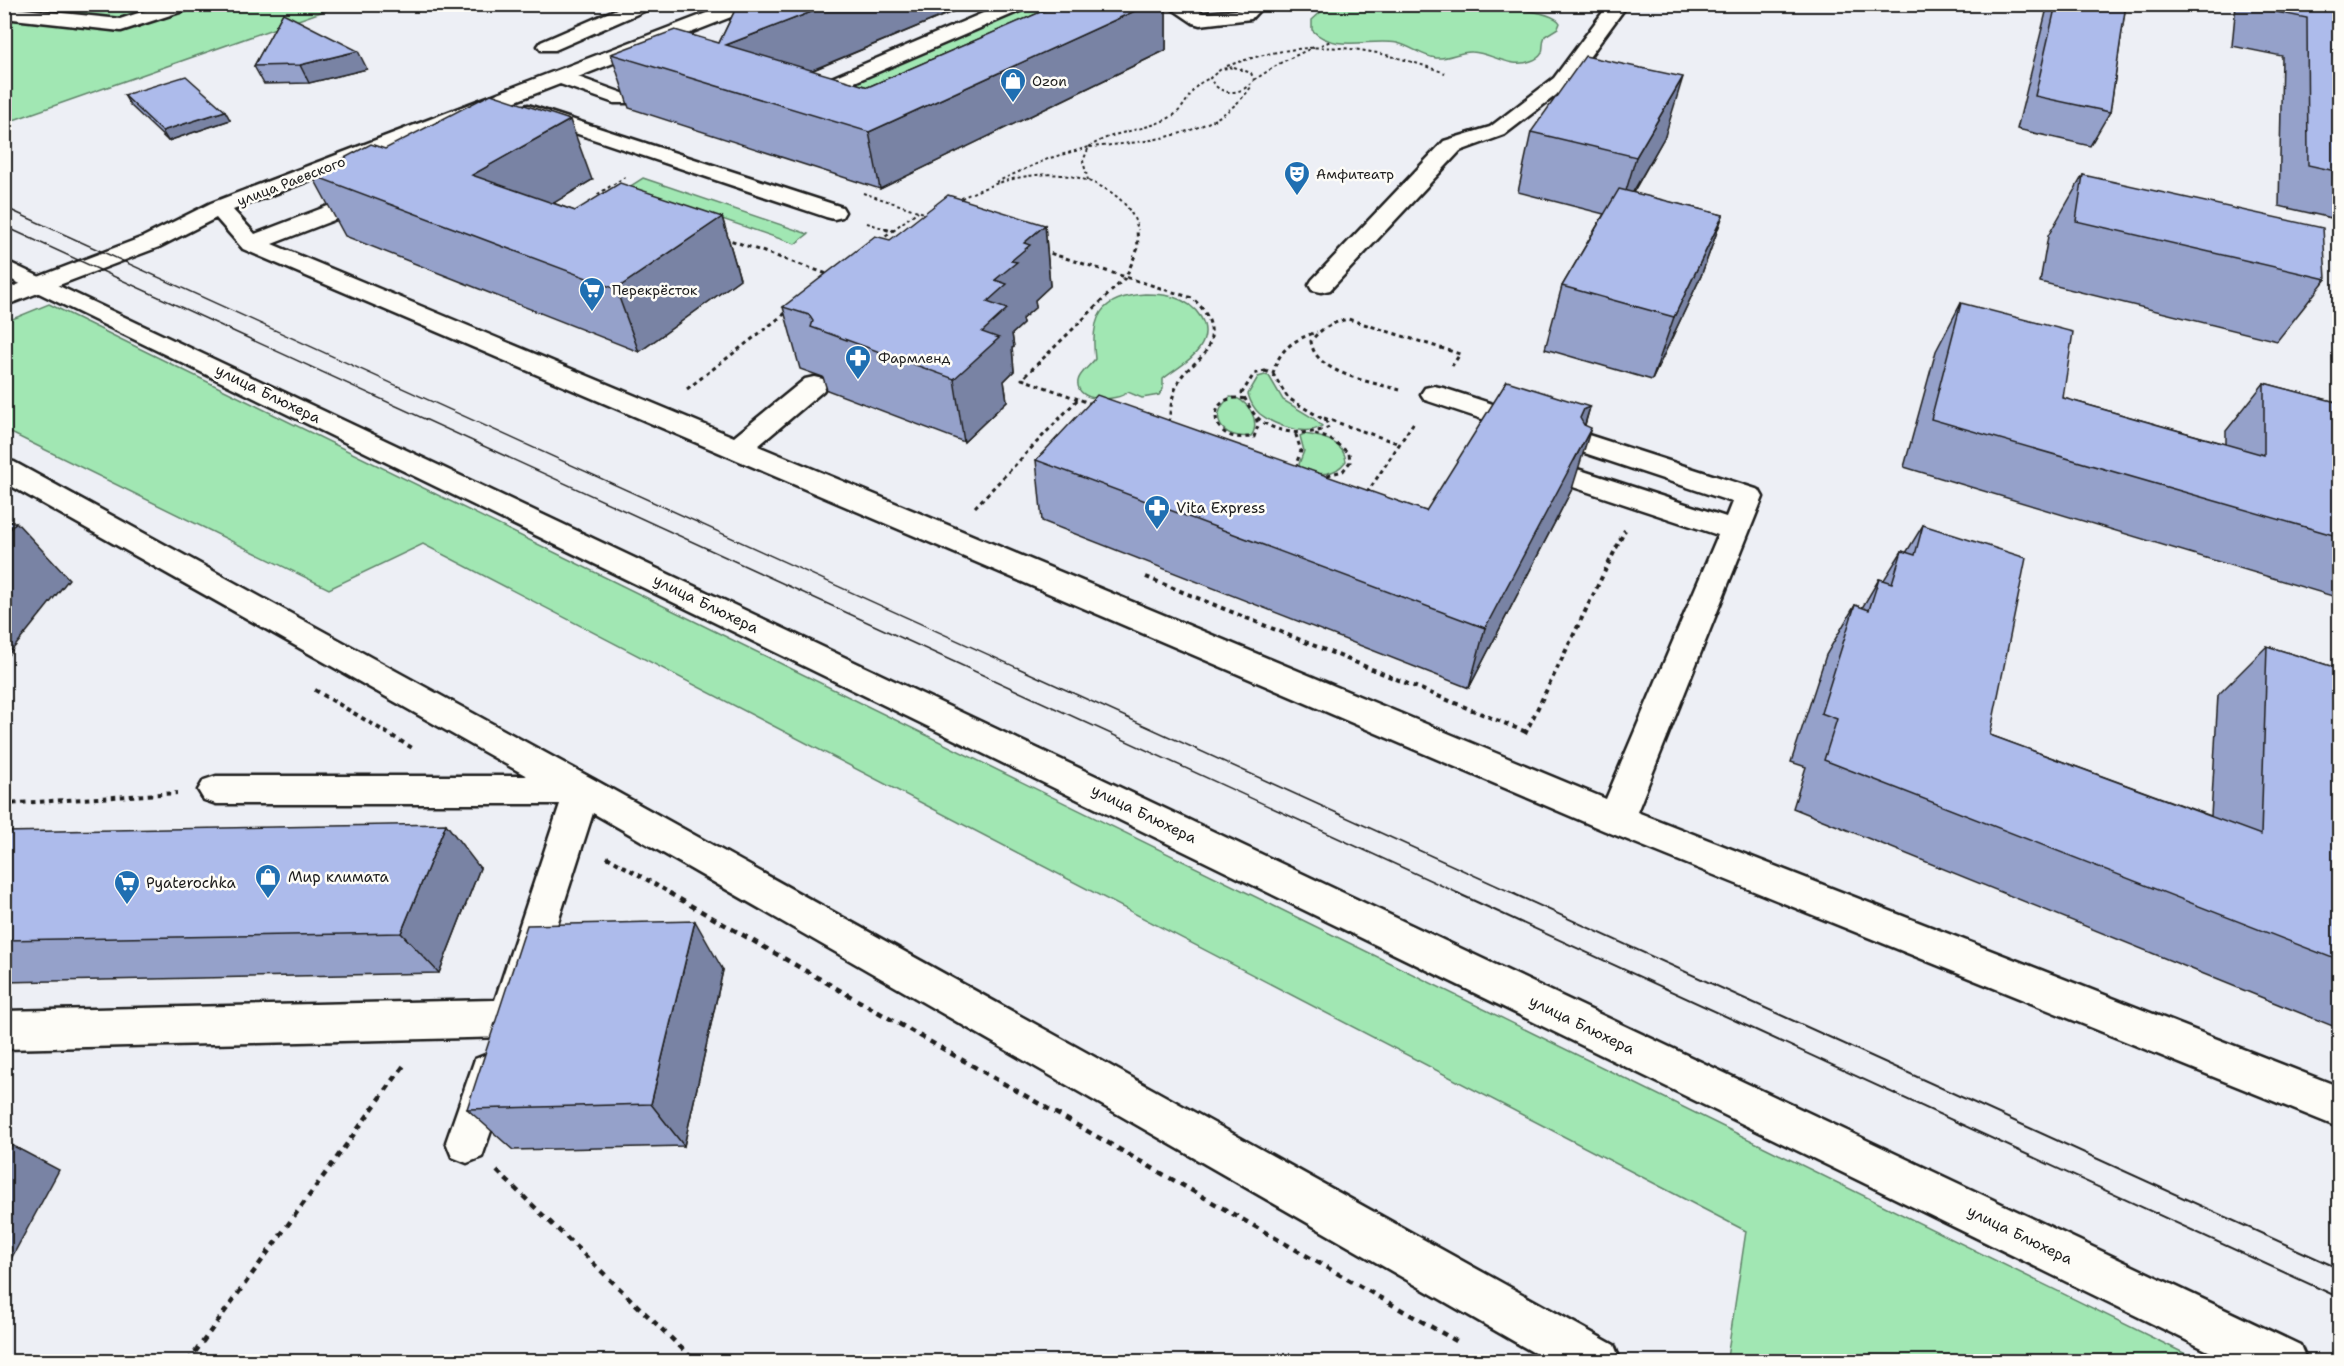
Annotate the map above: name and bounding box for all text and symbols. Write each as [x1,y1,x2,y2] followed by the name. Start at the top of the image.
[998,66,1028,104] shop icon: Ozon
[1032,72,1067,90] place label: Ozon
[234,152,348,210] street label: улица Раевского
[1282,159,1312,197] theatre icon: Амфитеатр
[1316,165,1394,183] place label: Амфитеатр
[577,275,607,313] supermarket icon: Перекрёсток
[612,281,698,299] place label: Перекрёсток
[843,343,873,381] pharmacy icon: Фармленд
[878,349,951,367] place label: Фармленд
[212,360,325,428] street label: улица Блюхера
[1142,493,1172,531] pharmacy icon: Vita Express
[1176,498,1265,518] place label: Vita Express
[650,570,763,638] street label: улица Блюхера
[1088,780,1201,848] street label: улица Блюхера
[253,862,283,900] shop icon: Мир климата
[288,867,389,887] place label: Мир климата
[112,868,142,906] supermarket icon: Pyaterochka
[146,873,237,893] place label: Pyaterochka
[1526,991,1639,1059] street label: улица Блюхера
[1964,1201,2077,1269] street label: улица Блюхера

